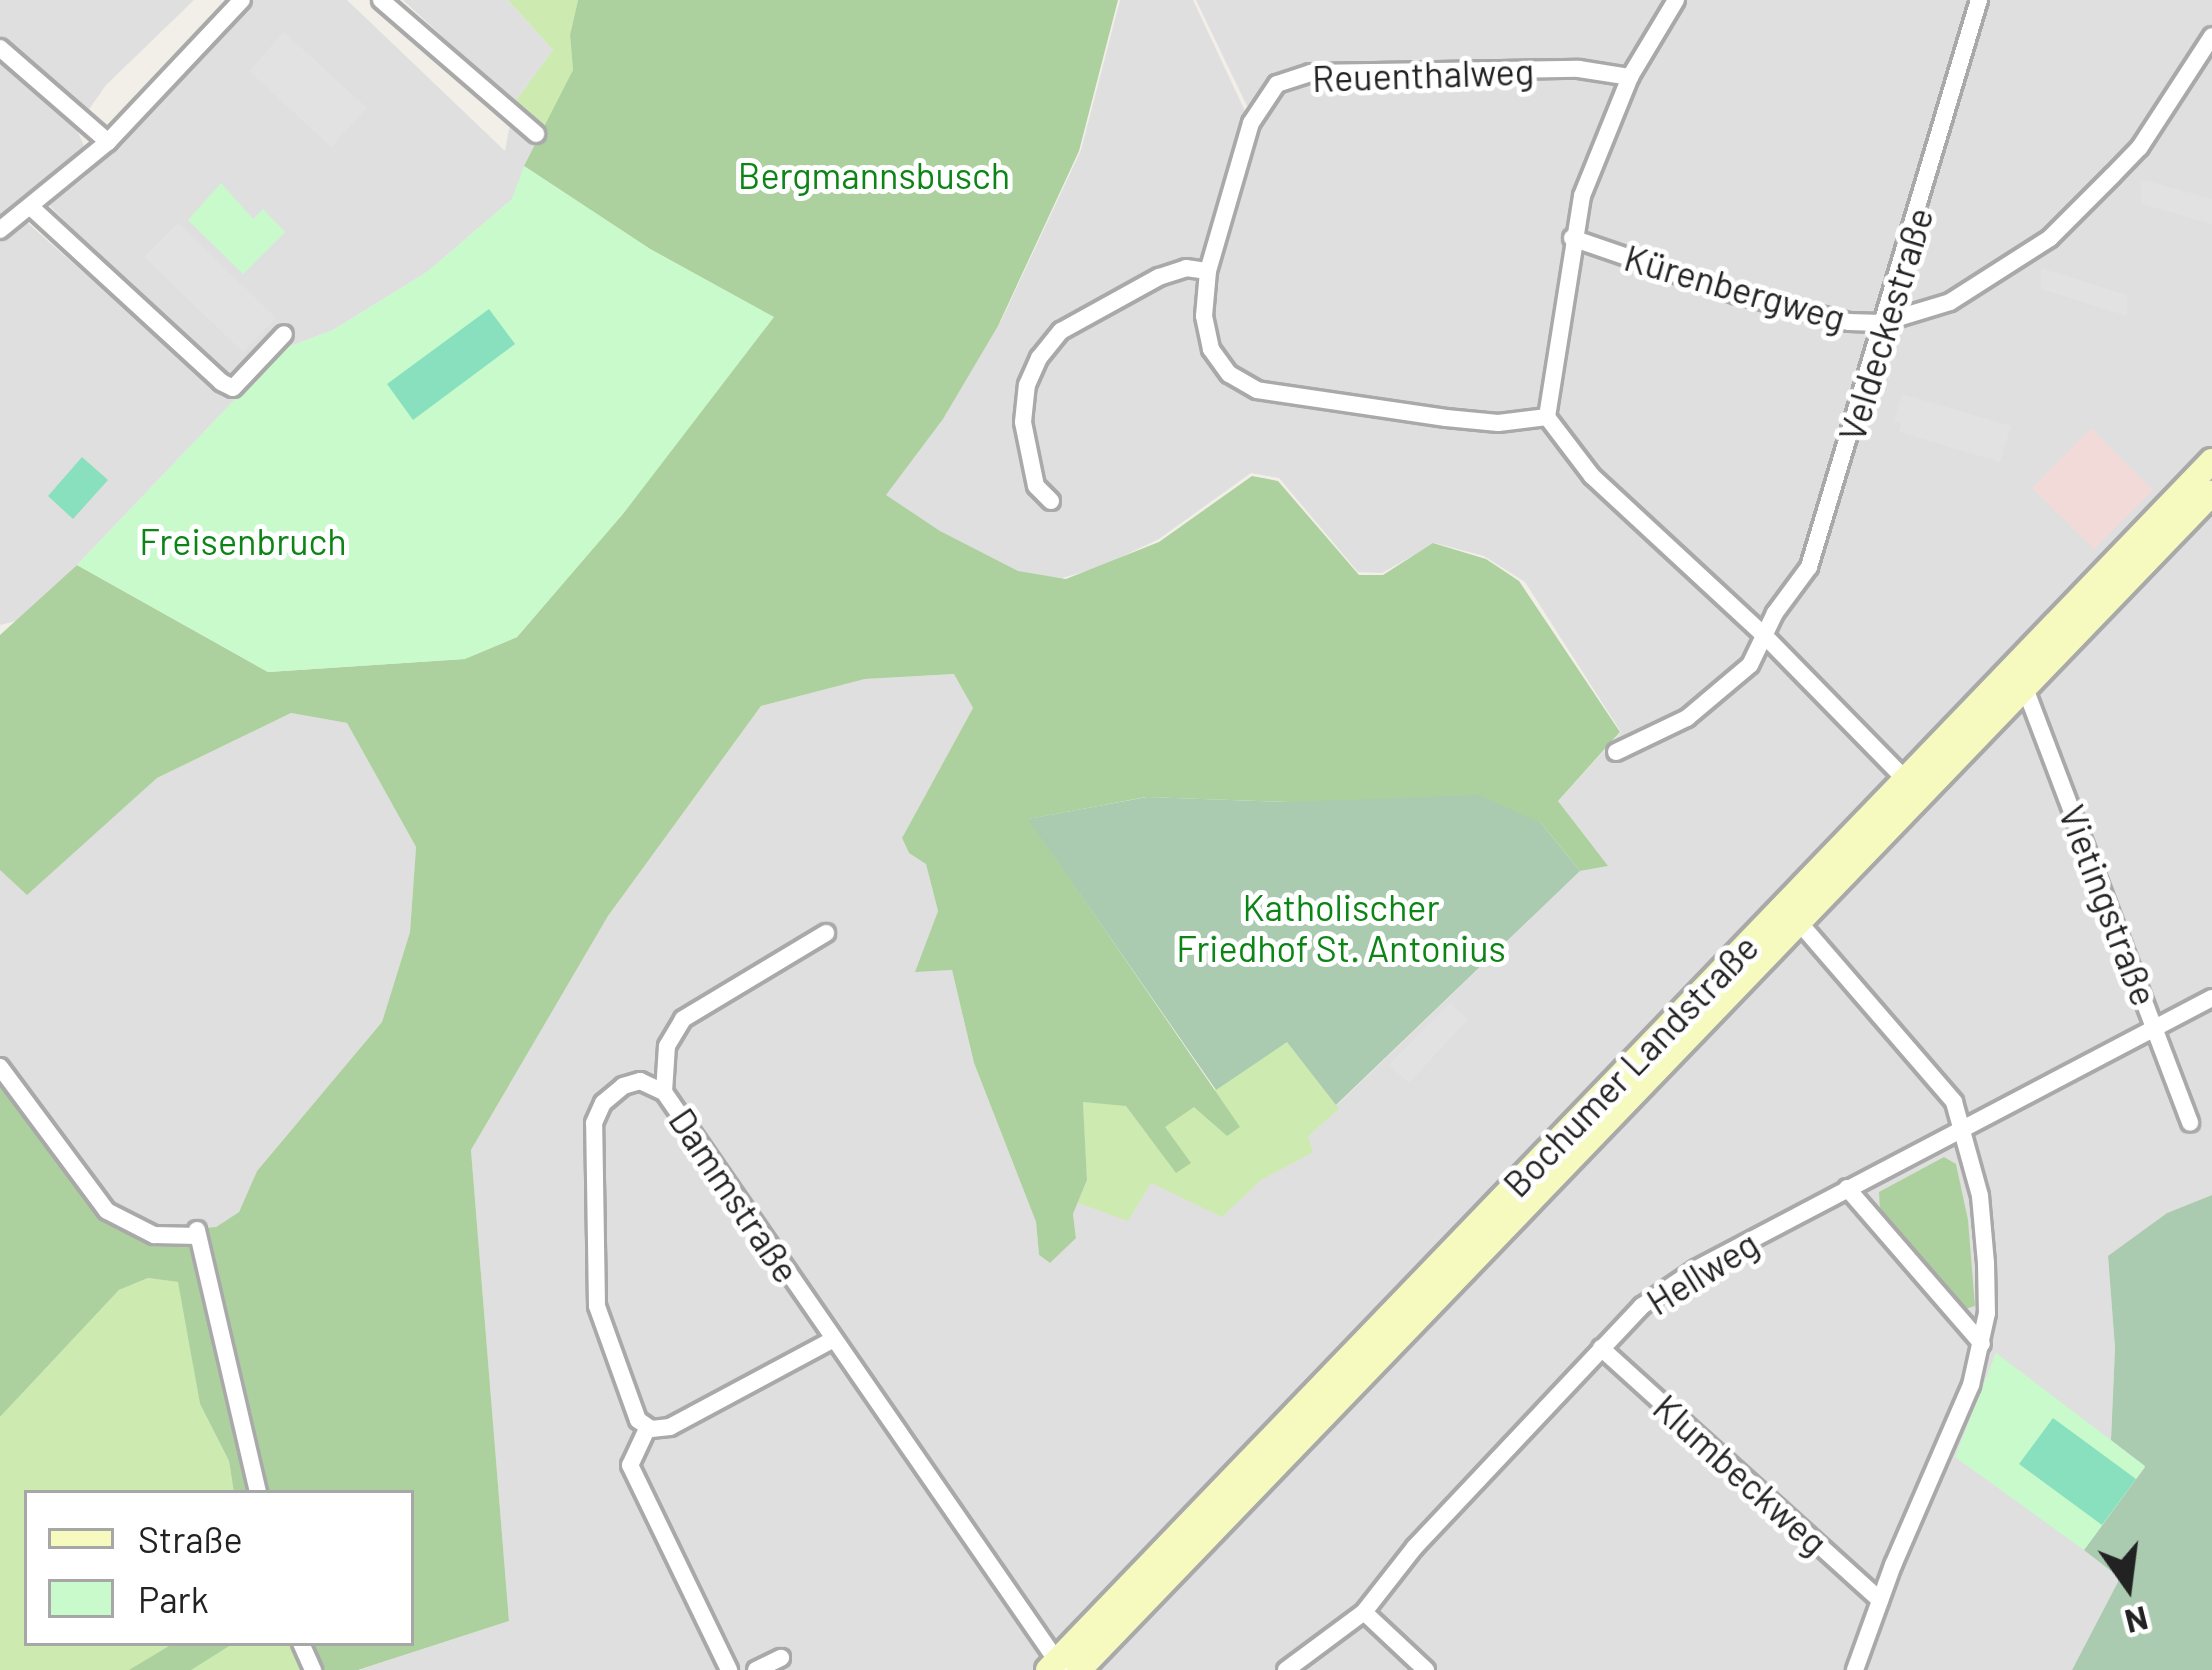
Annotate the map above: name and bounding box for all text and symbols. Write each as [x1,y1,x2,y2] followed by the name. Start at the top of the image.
[1311,49,1535,99] street label: Reuenthalweg
[738,153,1010,197] park label: Bergmannsbusch
[1829,202,1941,446] street label: Veldeckestraße
[1620,235,1850,339] street label: Kürenbergweg
[139,519,347,563] park label: Freisenbruch
[2051,799,2167,1011] street label: Vietingstraße
[1176,884,1506,969] park label: Katholischer Friedhof St. Antonius
[1494,925,1766,1205] street label: Bochumer Landstraße
[661,1100,809,1290] street label: Dammstraße
[1638,1221,1766,1323] street label: Hellweg
[1645,1385,1837,1563] street label: Klumbeckweg
[24,1490,414,1646] legend
[138,1517,243,1560] text: Straße
[2068,1526,2188,1646] north arrow
[138,1577,209,1620] text: Park
[2121,1599,2152,1643] text: N

